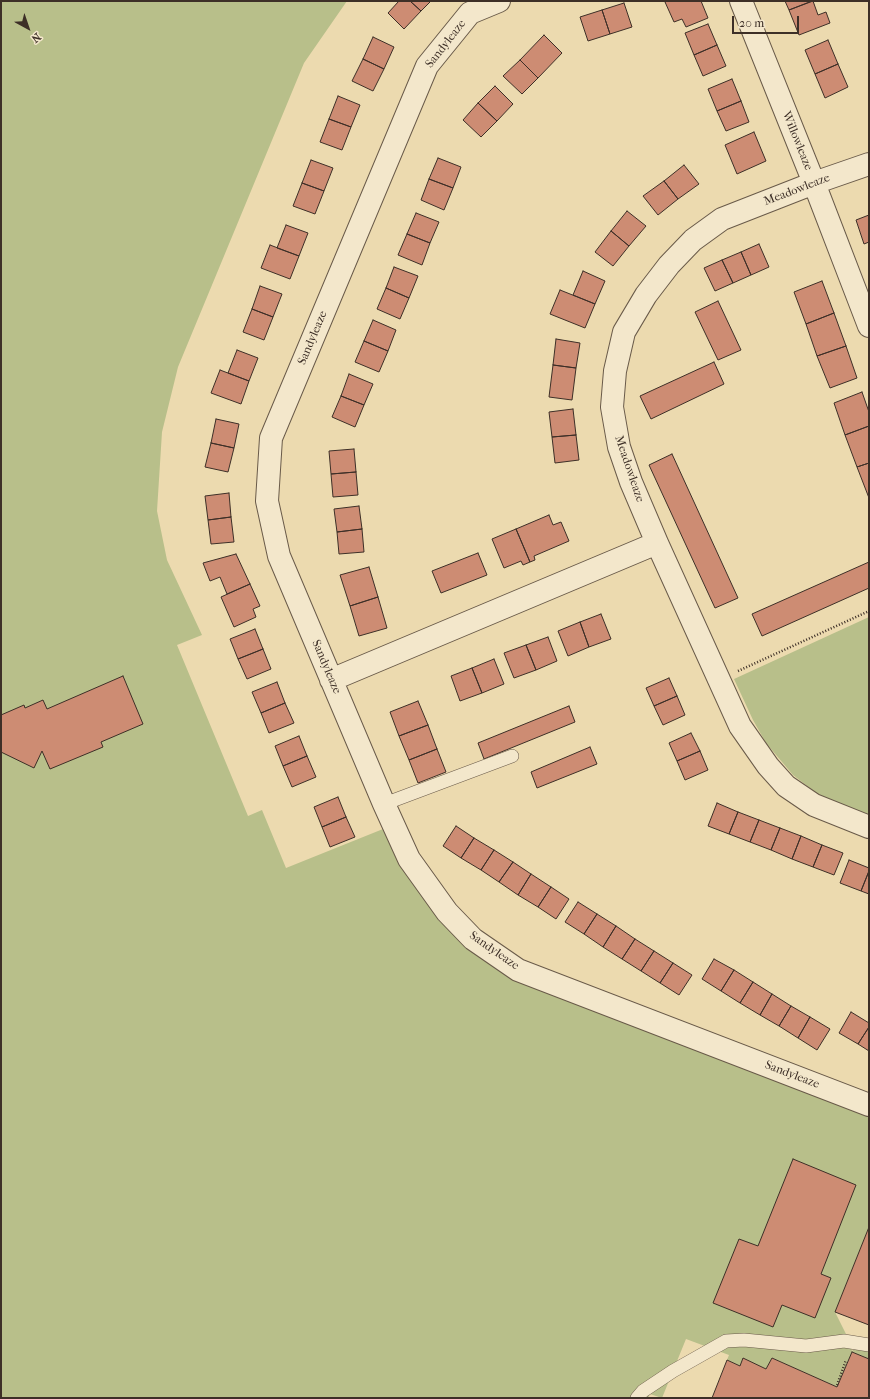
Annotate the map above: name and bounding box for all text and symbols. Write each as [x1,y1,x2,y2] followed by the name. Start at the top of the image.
[8,8,48,48] north arrow
[734,8,801,34] scale bar
[739,16,764,30] text: 20 m
[423,17,469,71] street label: Sandyleaze
[29,30,43,45] text: N
[779,109,815,173] street label: Willowleaze
[762,171,832,209] street label: Meadowleaze
[295,309,331,367] street label: Sandyleaze
[611,434,647,504] street label: Meadowleaze
[308,638,344,696] street label: Sandyleaze
[466,929,522,973] street label: Sandyleaze
[763,1058,821,1092] street label: Sandyleaze

